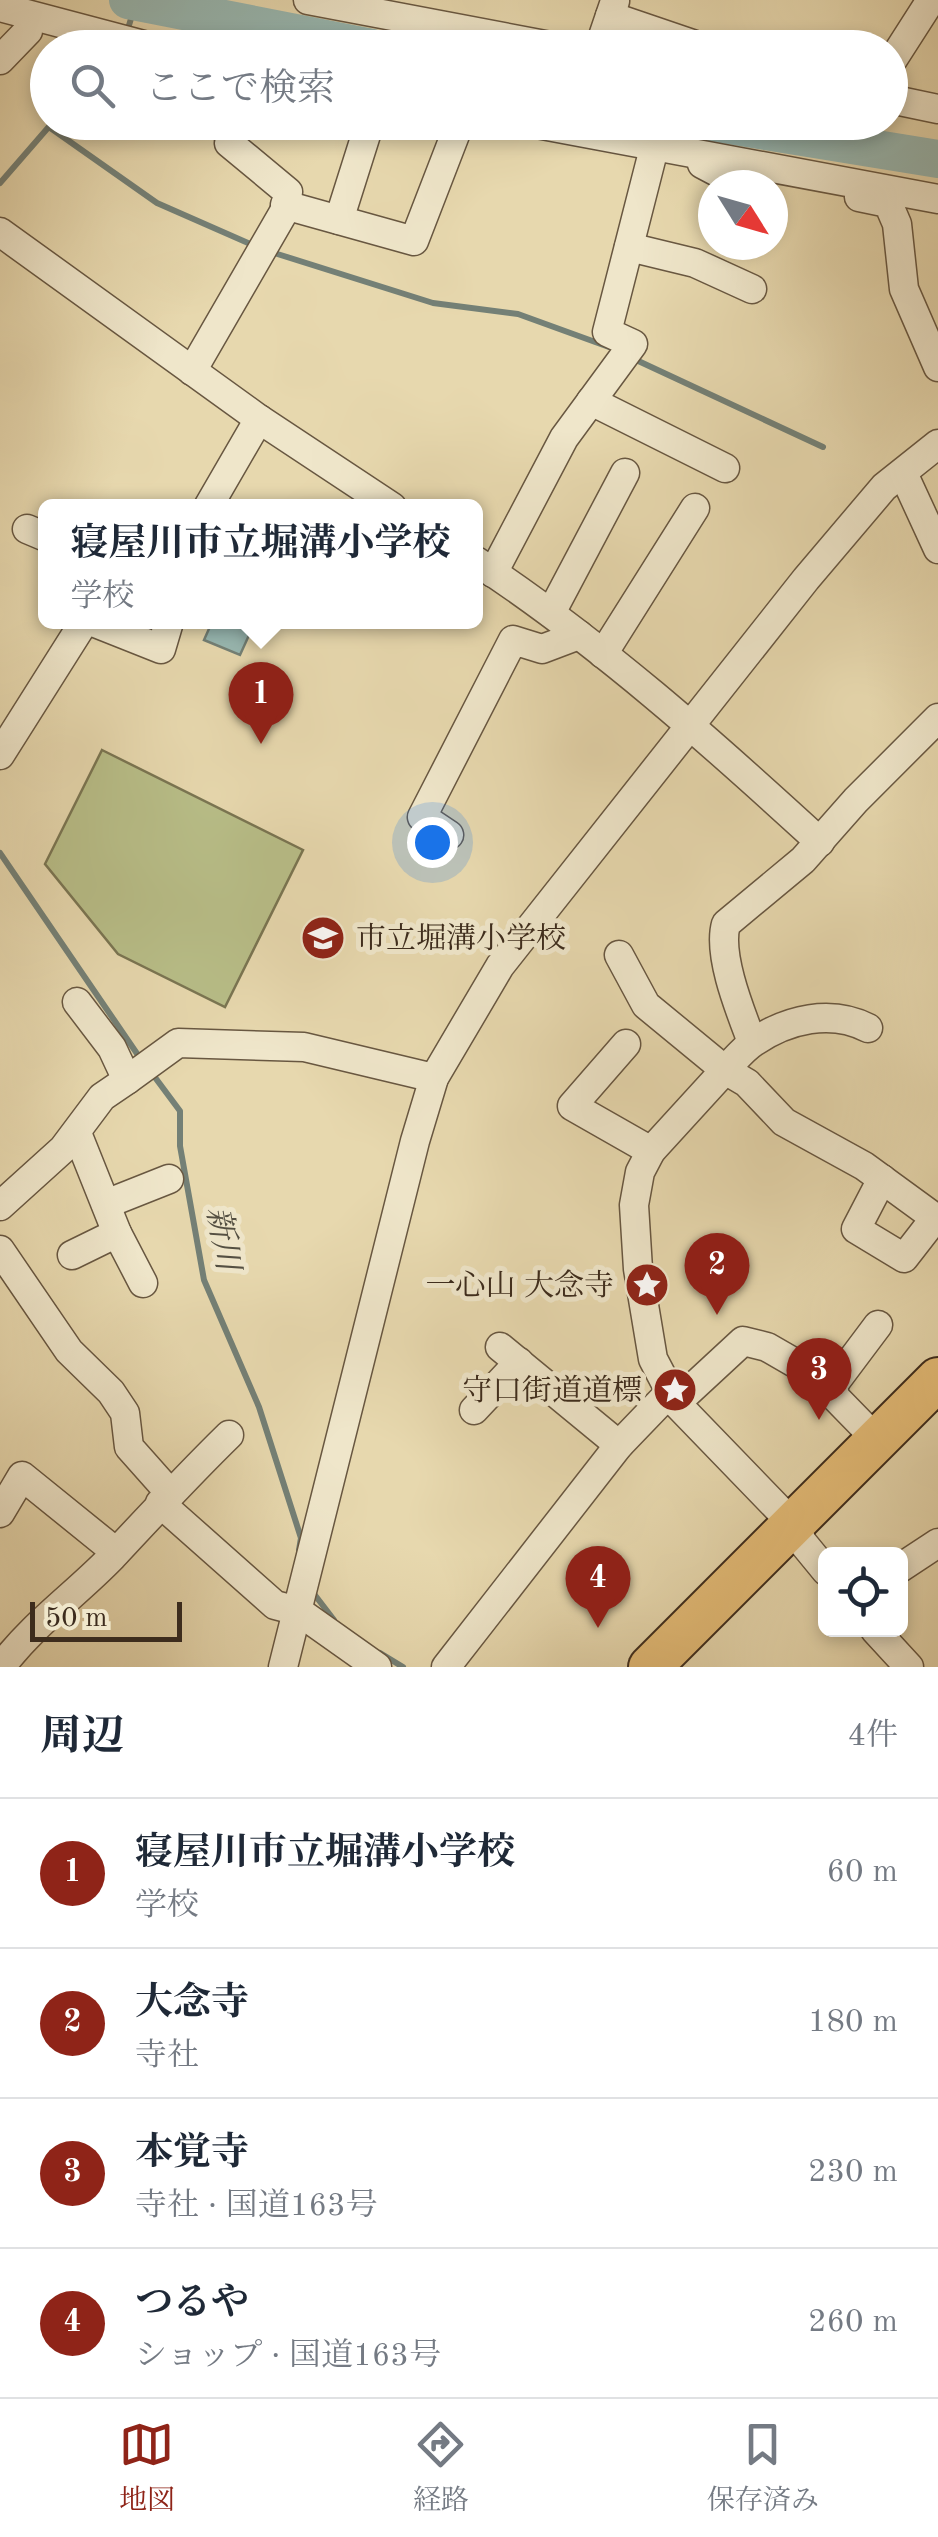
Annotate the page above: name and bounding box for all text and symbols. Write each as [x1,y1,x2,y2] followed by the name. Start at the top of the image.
[30,30,908,140] search box
[65,58,120,113] icon: search
[145,71,335,109] text: ここで検索
[698,170,788,260] north arrow
[38,499,483,629] popup
[70,526,451,564] text: 寝屋川市立堀溝小学校
[70,582,135,614] text: 学校
[228,662,294,744] pin: 1
[407,817,458,868] your location
[300,915,346,961] school or university icon: 市立堀溝小学校
[356,922,566,955] place label: 市立堀溝小学校
[200,1204,246,1276] water label: 新川
[684,1232,750,1315] pin: 2
[624,1262,670,1308] place icon: 一心山 大念寺
[426,1269,614,1302] place label: 一心山 大念寺
[786,1338,852,1420] pin: 3
[652,1367,698,1413] place icon: 守口街道道標
[462,1374,642,1407] place label: 守口街道道標
[566,1546,630,1628] pin: 4
[818,1547,908,1637] map controls
[818,1547,908,1637] button: locate
[30,1597,182,1642] scale bar
[45,1605,108,1633] text: 50 m
[40,1717,124,1759] text: 周辺
[847,1721,898,1753] text: 4件
[135,1835,515,1873] text: 寝屋川市立堀溝小学校
[63,1857,82,1889] text: 1
[827,1857,898,1889] text: 60 m
[135,1891,199,1923] text: 学校
[135,1985,249,2023] text: 大念寺
[63,2007,82,2039] text: 2
[808,2007,898,2039] text: 180 m
[135,2041,199,2073] text: 寺社
[135,2135,249,2173] text: 本覚寺
[63,2157,82,2189] text: 3
[808,2157,898,2189] text: 230 m
[135,2191,378,2223] text: 寺社 · 国道163号
[135,2285,249,2323] text: つるや
[63,2307,82,2339] text: 4
[808,2307,898,2339] text: 260 m
[135,2341,441,2373] text: ショップ · 国道163号
[119,2417,175,2520] tab: 地図
[413,2417,469,2520] tab: 経路
[707,2417,819,2520] tab: 保存済み

